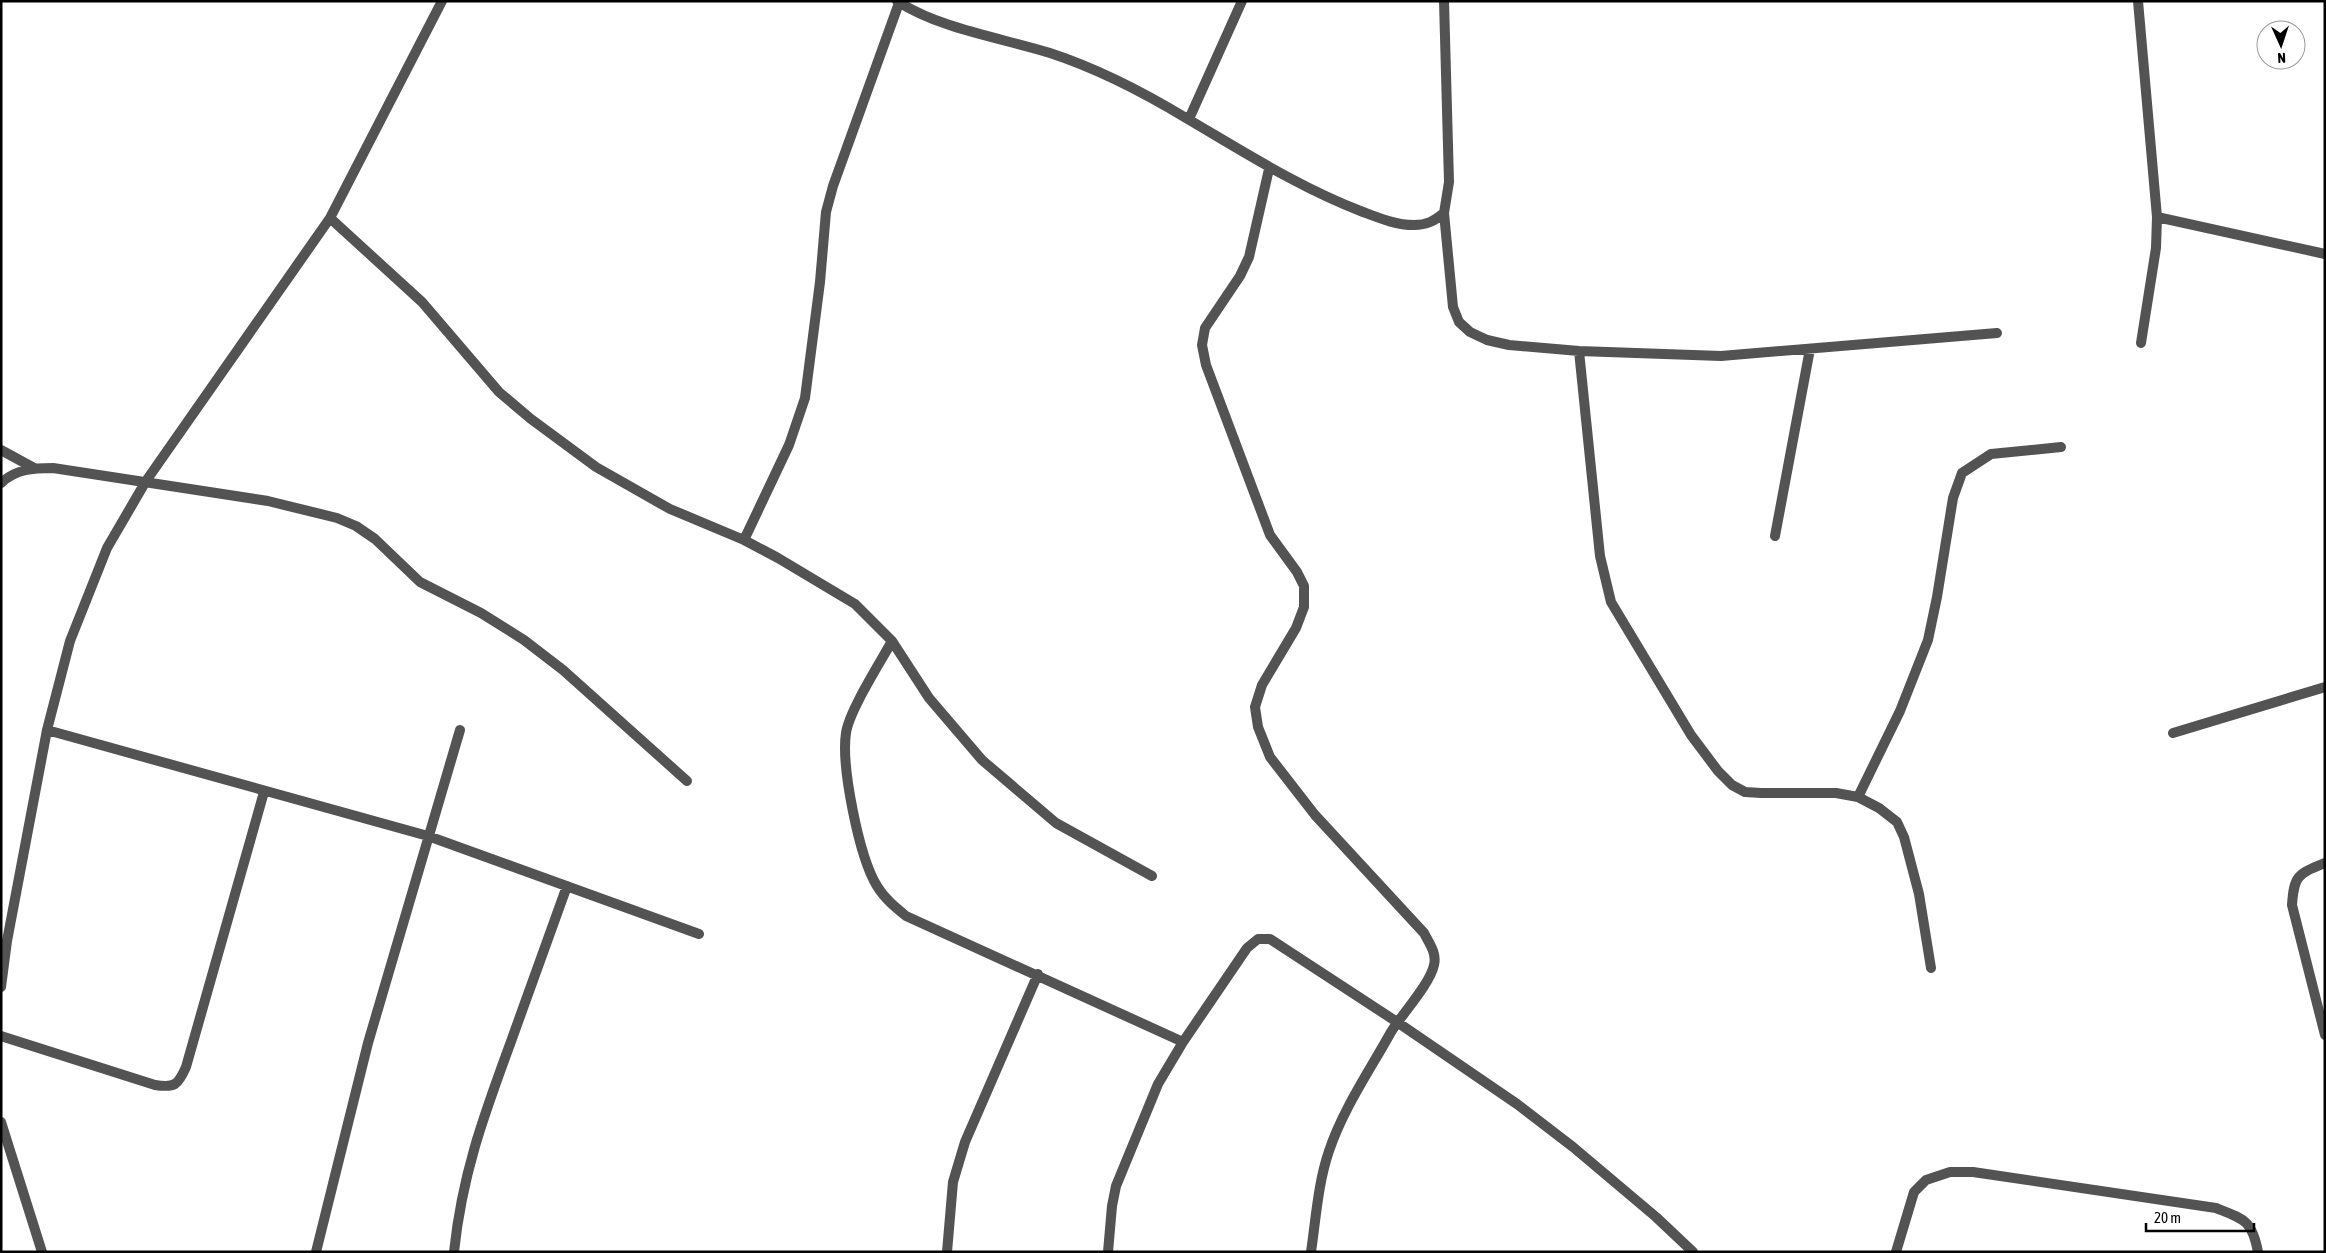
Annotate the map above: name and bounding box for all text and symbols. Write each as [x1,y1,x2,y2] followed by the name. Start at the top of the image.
[2256,20,2306,70] north arrow
[2277,50,2286,66] text: N
[2146,1200,2254,1232] scale bar
[2154,1209,2181,1226] text: 20 m

